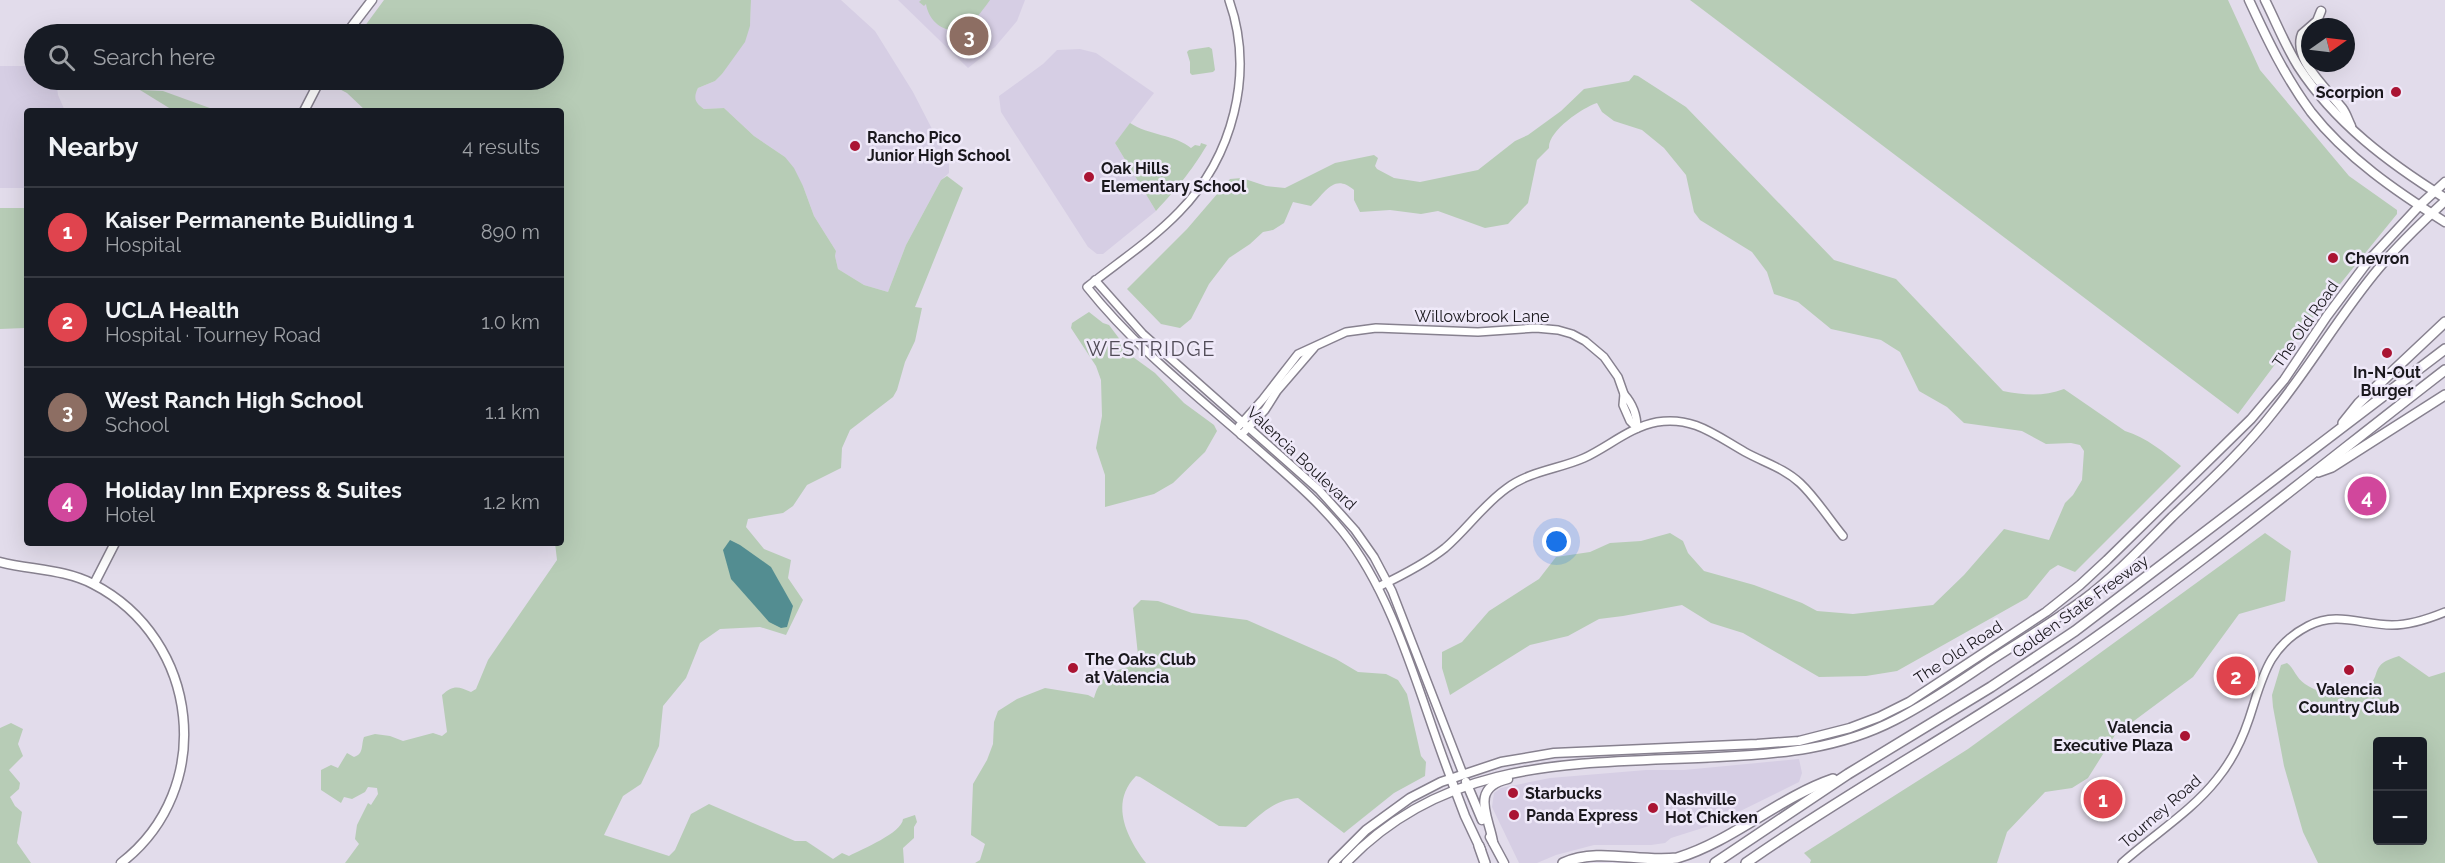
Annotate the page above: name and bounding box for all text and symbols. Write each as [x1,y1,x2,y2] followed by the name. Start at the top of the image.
[950,14,988,58] pin: 3
[2301,18,2355,72] north arrow
[24,24,564,90] search box
[45,41,78,74] icon: search
[93,44,215,70] text: Search here
[2316,83,2384,102] place label: Scorpion
[2389,85,2403,99] marker: Scorpion
[867,128,1011,165] place label: Rancho Pico Junior High School
[48,132,138,162] text: Nearby
[462,135,540,159] text: 4 results
[848,139,862,153] marker: Rancho Pico Junior High School
[1101,159,1247,196] place label: Oak Hills Elementary School
[1082,170,1096,184] marker: Oak Hills Elementary School
[105,207,414,233] text: Kaiser Permanente Buidling 1
[63,220,72,244] text: 1
[481,220,540,244] text: 890 m
[105,233,181,257] text: Hospital
[2345,249,2409,268] place label: Chevron
[2326,251,2340,265] marker: Chevron
[2269,277,2342,371] street label: The Old Road
[105,297,239,323] text: UCLA Health
[1415,307,1549,326] street label: Willowbrook Lane
[62,310,73,334] text: 2
[481,310,540,334] text: 1.0 km
[105,323,321,347] text: Hospital · Tourney Road
[1086,337,1216,361] district label: WESTRIDGE
[2380,346,2394,360] marker: In-N-Out Burger
[2353,363,2421,400] place label: In-N-Out Burger
[105,387,363,413] text: West Ranch High School
[62,400,73,424] text: 3
[485,400,540,424] text: 1.1 km
[1243,403,1360,514] street label: Valencia Boulevard
[105,413,169,437] text: School
[2348,474,2386,518] pin: 4
[105,477,402,503] text: Holiday Inn Express & Suites
[62,490,73,514] text: 4
[483,490,540,514] text: 1.2 km
[105,503,155,527] text: Hotel
[1542,527,1571,556] your location
[2009,551,2152,662] street label: Golden State Freeway
[1911,617,2006,688] street label: The Old Road
[1085,650,1196,687] place label: The Oaks Club at Valencia
[2216,654,2256,698] pin: 2
[1066,661,1080,675] marker: The Oaks Club at Valencia
[2342,663,2356,677] marker: Valencia Country Club
[2299,680,2399,717] place label: Valencia Country Club
[2053,718,2173,755] place label: Valencia Executive Plaza
[2178,729,2192,743] marker: Valencia Executive Plaza
[2373,737,2427,845] map controls
[2373,737,2427,791] button: +
[2116,771,2205,852] street label: Tourney Road
[2084,776,2122,822] pin: 1
[1525,784,1602,803] place label: Starbucks
[1506,786,1520,800] marker: Starbucks
[1665,790,1758,827] place label: Nashville Hot Chicken
[2373,791,2427,845] button: −
[1646,801,1660,815] marker: Nashville Hot Chicken
[1526,806,1638,825] place label: Panda Express
[1507,808,1521,822] marker: Panda Express

